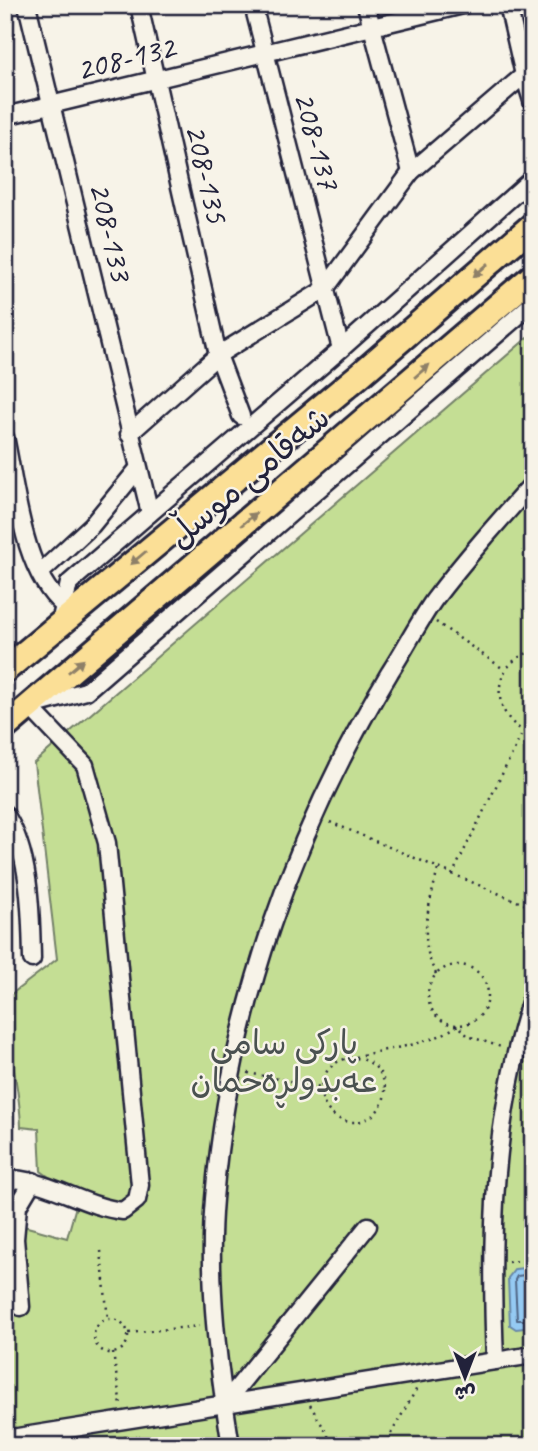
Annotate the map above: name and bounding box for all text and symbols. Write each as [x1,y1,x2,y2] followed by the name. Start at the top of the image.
[72,25,182,90] street label: 208-132
[284,87,351,196] street label: 208-137
[175,120,239,229] street label: 208-135
[79,178,143,287] street label: 208-133
[472,262,490,278] one-way arrow
[414,364,431,379] one-way arrow
[157,395,339,557] street label: شەقامی موسڵ
[241,512,258,527] one-way arrow
[130,550,147,565] one-way arrow
[67,659,84,674] one-way arrow
[191,1022,377,1108] park label: پارکی سامی عەبدولڕەحمان
[430,1342,500,1412] north arrow
[454,1381,475,1405] text: ش

